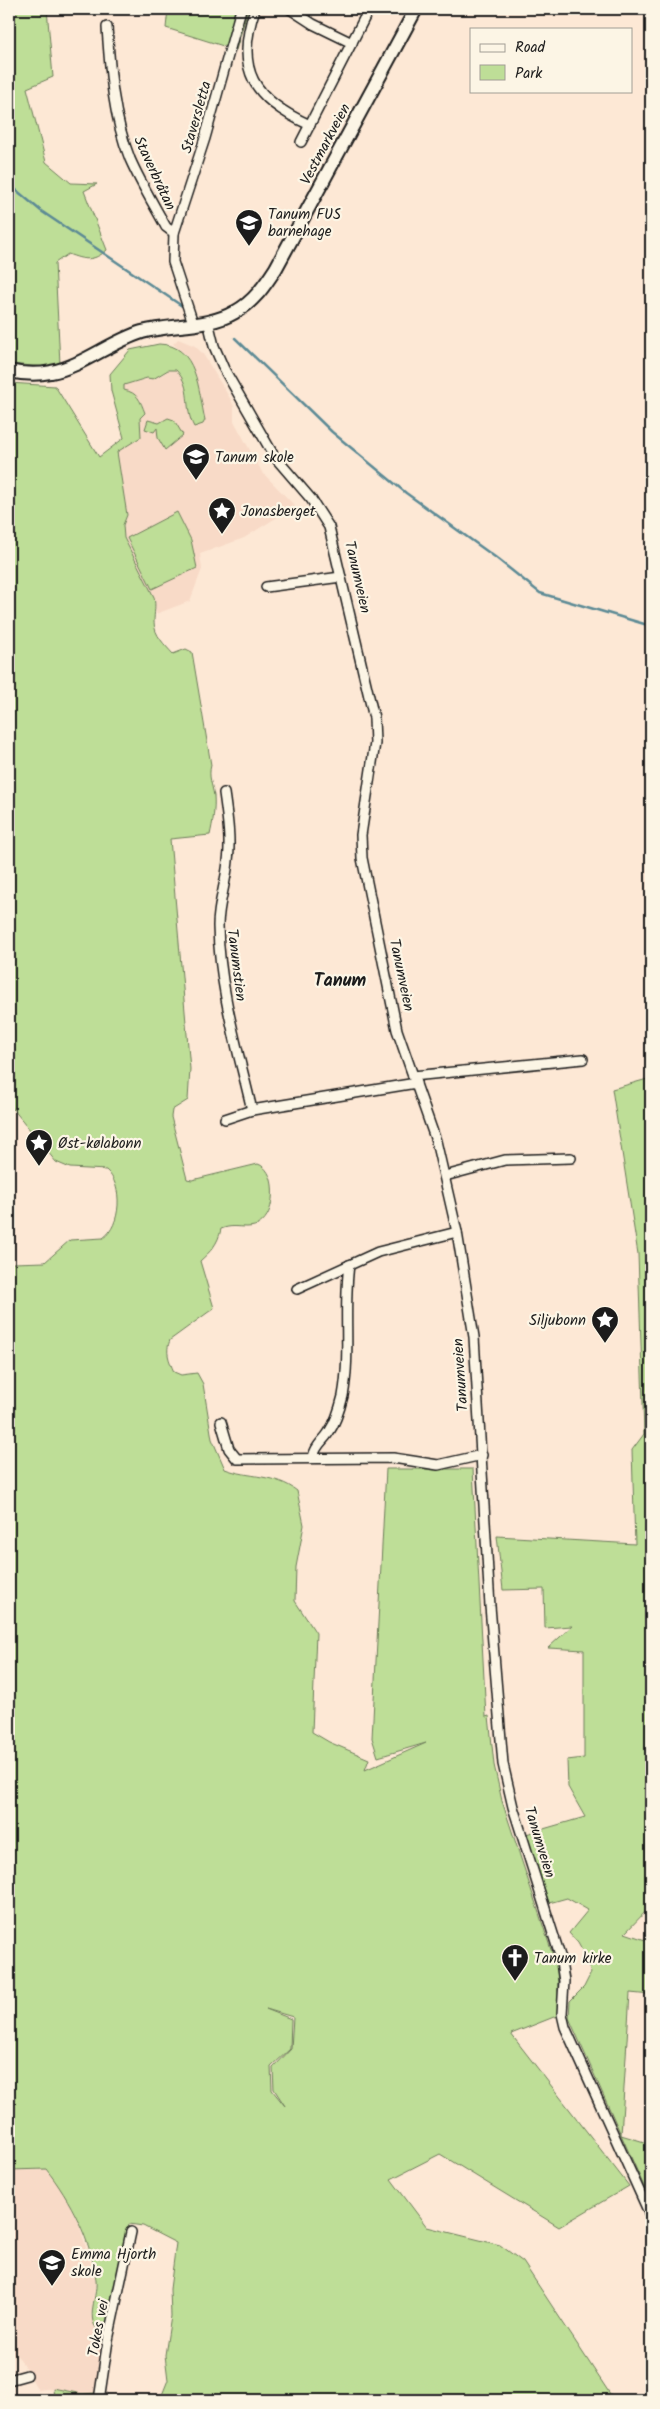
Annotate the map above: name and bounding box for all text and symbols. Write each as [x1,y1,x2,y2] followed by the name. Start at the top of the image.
[470,28,632,92] legend
[515,36,546,60] text: Road
[515,62,543,86] text: Park
[175,78,219,156] street label: Staversletta
[294,99,357,190] street label: Vestmarkveien
[126,132,182,215] street label: Staverbråtan
[268,203,341,244] place label: Tanum FUS barnehage
[234,208,264,247] school or university icon: Tanum FUS barnehage
[181,442,211,481] school or university icon: Tanum skole
[215,446,294,470] place label: Tanum skole
[207,496,237,535] place icon: Jonasberget
[241,500,316,524] place label: Jonasberget
[337,539,377,616] street label: Tanumveien
[220,928,252,1003] street label: Tanumstien
[382,937,420,1014] street label: Tanumveien
[314,967,366,996] district label: Tanum
[24,1128,54,1167] place icon: Øst-kølabonn
[58,1132,142,1156] place label: Øst-kølabonn
[590,1305,620,1344] place icon: Siljubonn
[529,1309,586,1333] place label: Siljubonn
[446,1337,476,1412] street label: Tanumveien
[517,1804,561,1881] street label: Tanumveien
[500,1943,530,1982] church icon: Tanum kirke
[534,1947,612,1971] place label: Tanum kirke
[71,2243,156,2284] place label: Emma Hjorth skole
[37,2248,67,2287] school or university icon: Emma Hjorth skole
[82,2296,117,2359] street label: Tokes vei

